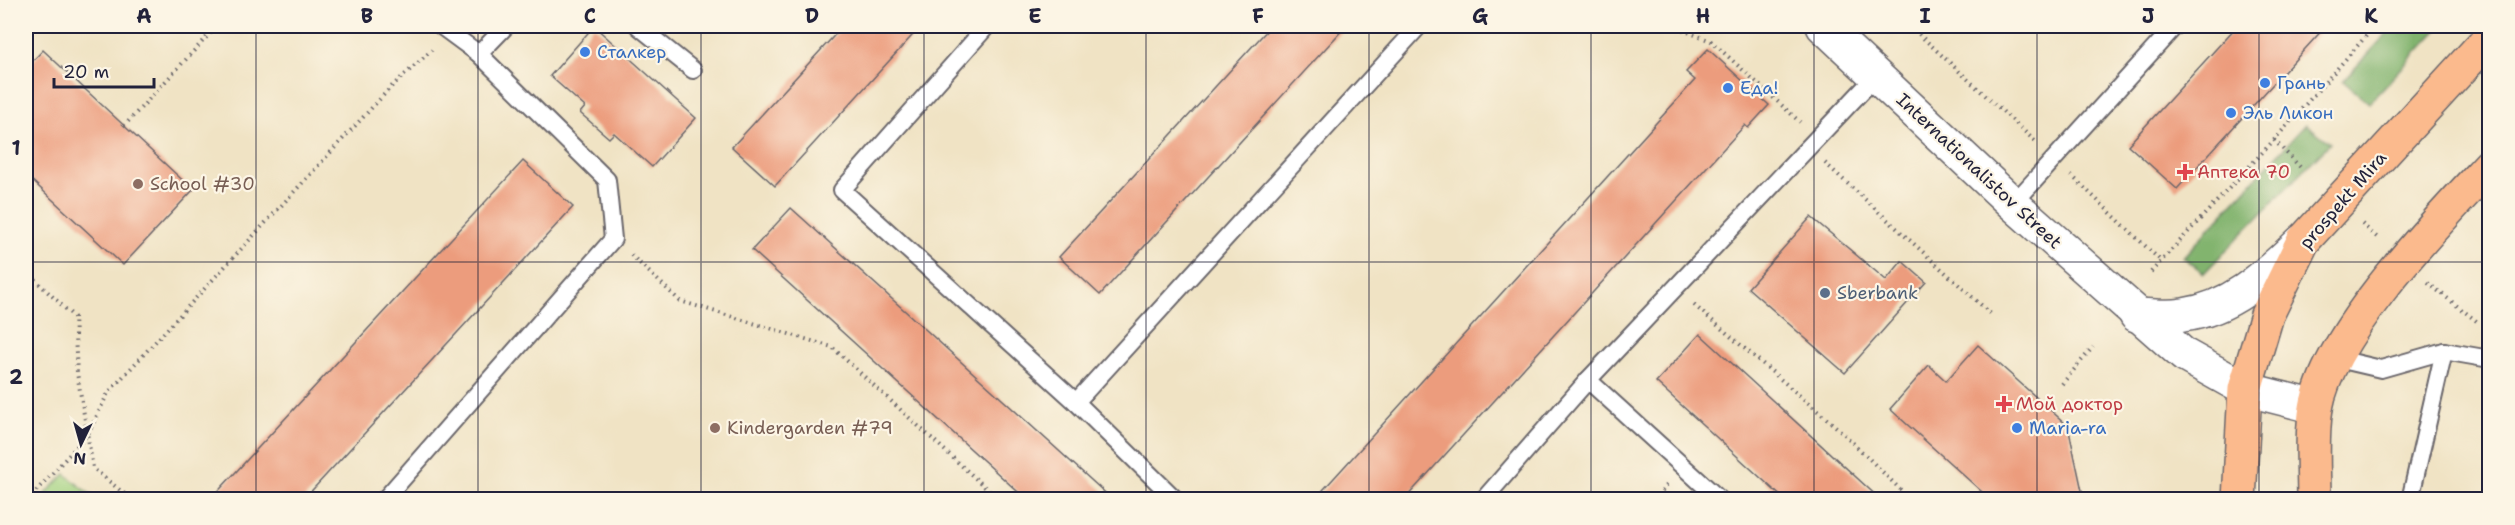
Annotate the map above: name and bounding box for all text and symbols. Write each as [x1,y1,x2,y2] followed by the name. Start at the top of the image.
[136,3,152,29] text: A
[361,3,373,29] text: B
[584,3,596,29] text: C
[805,3,819,29] text: D
[1028,3,1042,29] text: E
[1252,3,1264,29] text: F
[1472,3,1488,29] text: G
[1696,3,1710,29] text: H
[1919,3,1931,29] text: I
[2142,3,2155,29] text: J
[2364,3,2378,29] text: K
[597,40,666,64] place label: Сталкер
[578,45,592,59] marker: Сталкер
[54,51,154,89] scale bar
[63,60,109,84] text: 20 m
[2277,71,2326,95] place label: Грань
[1740,76,1779,100] place label: Еда!
[2258,76,2272,90] marker: Грань
[1721,81,1735,95] marker: Еда!
[1891,88,2067,254] street label: Internationalistov Street
[2243,101,2333,125] place label: Эль Ликон
[2224,106,2238,120] marker: Эль Ликон
[11,135,21,161] text: 1
[2294,146,2392,254] street label: prospekt Mira
[2197,160,2290,184] place label: Аптека 70
[2178,165,2192,179] marker: Аптека 70
[150,172,255,196] place label: School #30
[131,177,145,191] marker: School #30
[1837,281,1918,305] place label: Sberbank
[1818,286,1832,300] marker: Sberbank
[9,364,23,390] text: 2
[2016,392,2123,416] place label: Мой доктор
[1997,397,2011,411] marker: Мой доктор
[51,414,111,474] north arrow
[727,416,893,440] place label: Kindergarden #79
[2029,416,2106,440] place label: Maria-ra
[708,421,722,435] marker: Kindergarden #79
[2010,421,2024,435] marker: Maria-ra
[73,447,87,469] text: N

